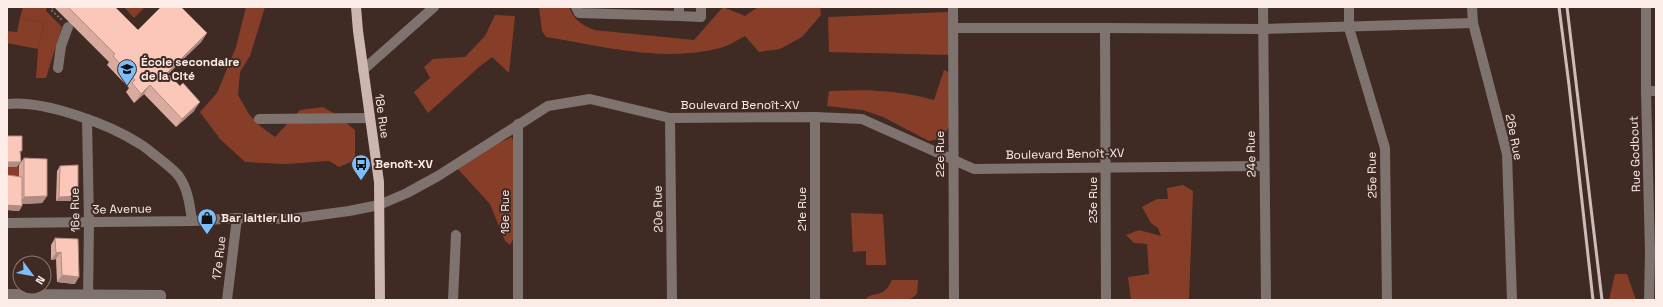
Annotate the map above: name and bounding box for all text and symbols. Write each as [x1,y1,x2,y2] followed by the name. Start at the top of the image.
[141,54,239,84] place label: École secondaire de la Cité
[116,58,138,86] school or university icon: École secondaire de la Cité
[371,93,393,139] street label: 18e Rue
[681,97,800,113] street label: Boulevard Benoît-XV
[1502,113,1526,161] street label: 26e Rue
[1626,116,1644,192] street label: Rue Godbout
[932,131,948,177] street label: 22e Rue
[1243,131,1259,177] street label: 24e Rue
[1005,145,1125,163] street label: Boulevard Benoît-XV
[1364,152,1380,198] street label: 25e Rue
[350,153,372,181] bus stop icon: Benoît-XV
[375,156,433,172] place label: Benoît-XV
[1085,177,1101,223] street label: 23e Rue
[650,185,666,233] street label: 20e Rue
[794,187,810,231] street label: 21e Rue
[67,188,83,232] street label: 16e Rue
[497,190,513,234] street label: 19e Rue
[92,200,152,218] street label: 3e Avenue
[196,207,218,235] shop icon: Bar laitier Lilo
[221,210,301,226] place label: Bar laitier Lilo
[208,235,230,281] street label: 17e Rue
[12,255,52,295] north arrow
[33,273,48,287] text: N

